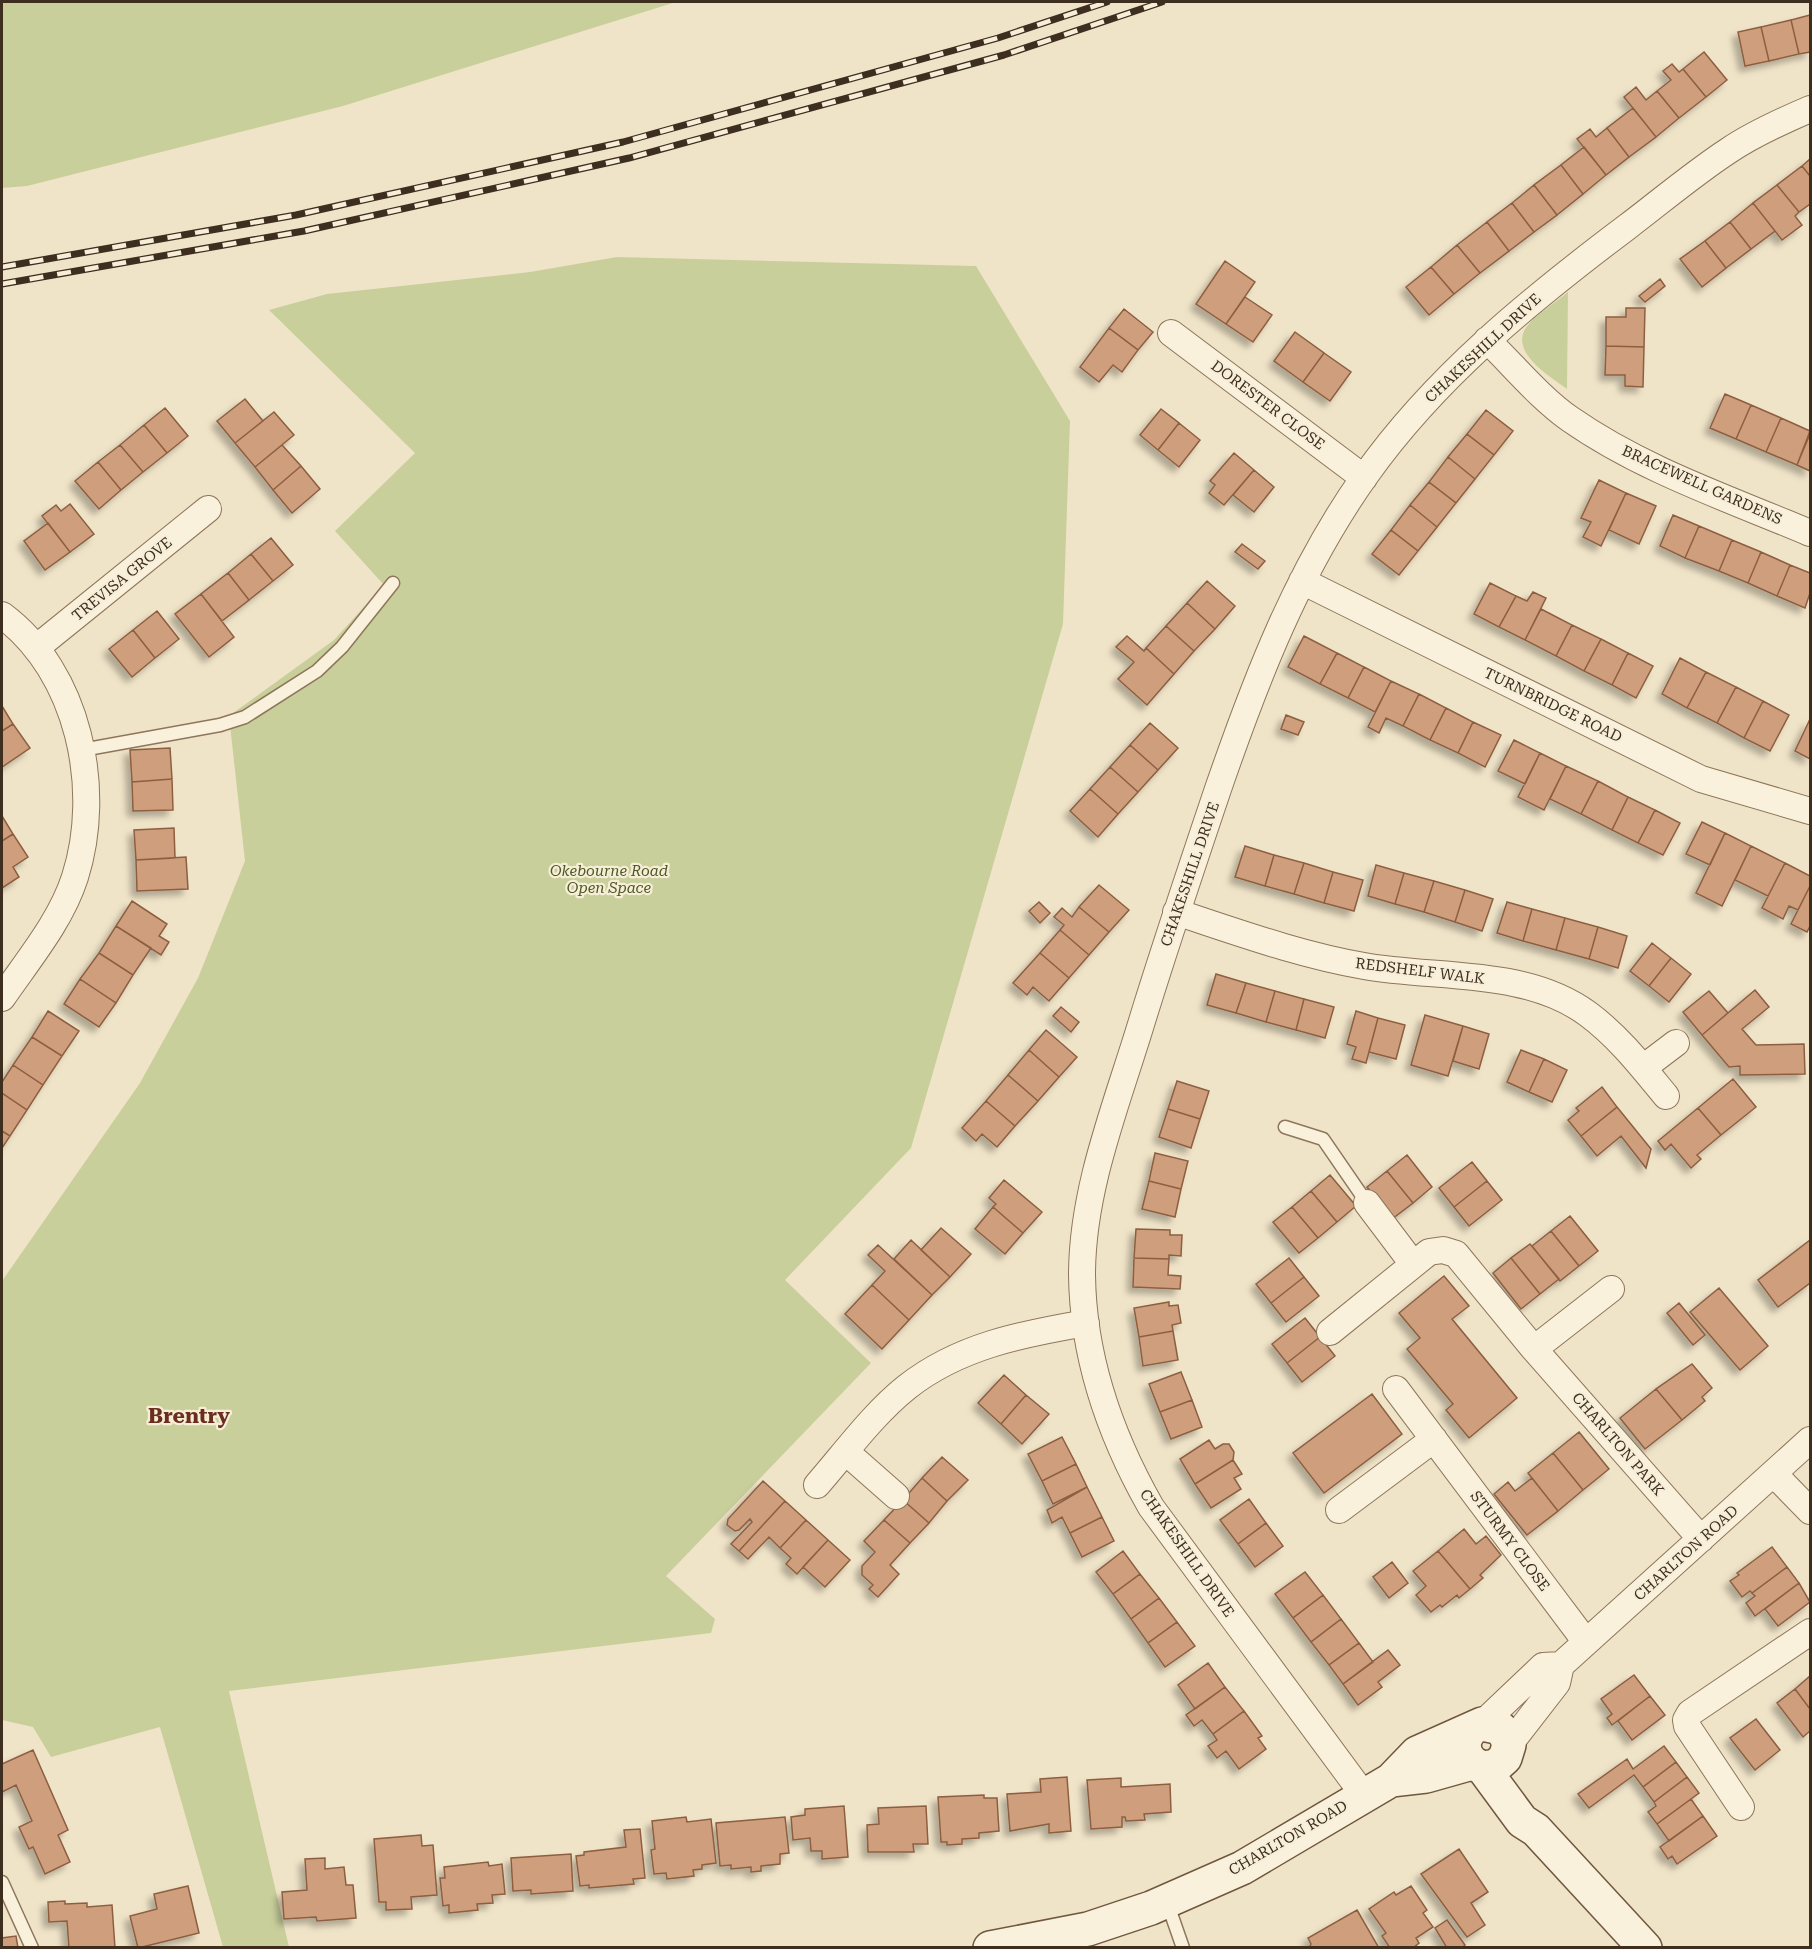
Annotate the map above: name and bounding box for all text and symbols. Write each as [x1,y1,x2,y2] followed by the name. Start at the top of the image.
[1421,290,1545,406] street label: CHAKESHILL DRIVE
[1208,356,1328,454] street label: DORESTER CLOSE
[1619,441,1785,529] street label: BRACEWELL GARDENS
[68,533,176,625] street label: TREVISA GROVE
[1481,664,1625,746] street label: TURNBRIDGE ROAD
[1157,799,1223,949] street label: CHAKESHILL DRIVE
[550,862,668,897] park label: Okebourne Road Open Space
[1354,954,1486,988] street label: REDSHELF WALK
[1568,1389,1668,1499] street label: CHARLTON PARK
[148,1404,230,1428] district label: Brentry
[1136,1486,1238,1620] street label: CHAKESHILL DRIVE
[1466,1487,1554,1595] street label: STURMY CLOSE
[1630,1501,1742,1605] street label: CHARLTON ROAD
[1225,1797,1351,1879] street label: CHARLTON ROAD

